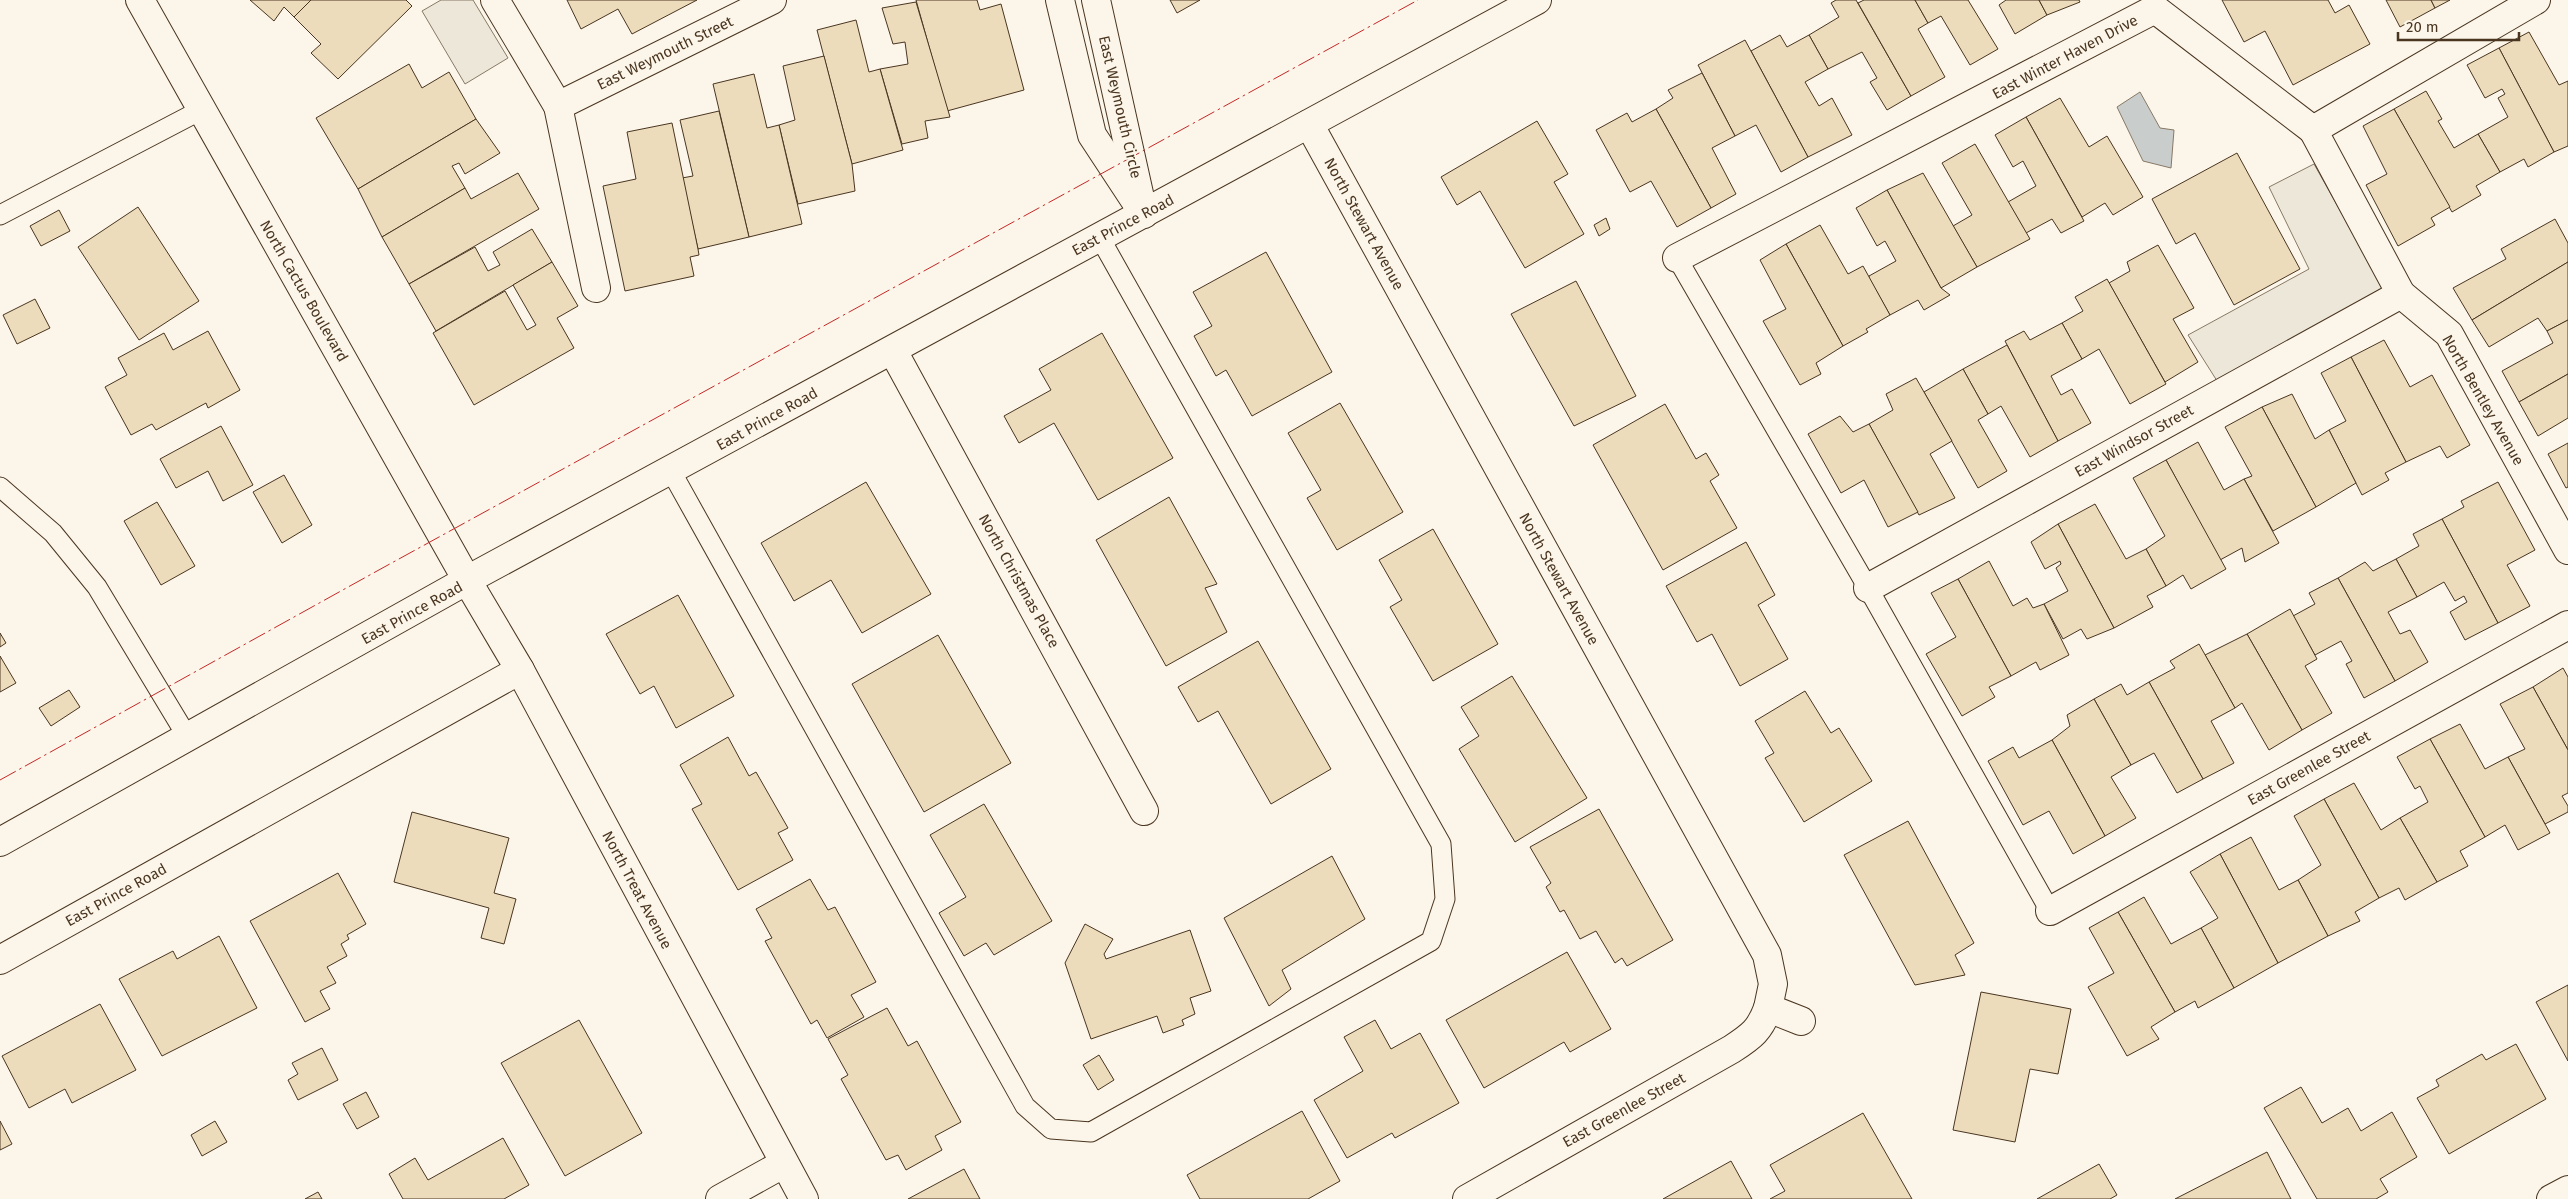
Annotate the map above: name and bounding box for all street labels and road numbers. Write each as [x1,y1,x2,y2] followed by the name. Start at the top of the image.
[1989,11,2141,103] street label: East Winter Haven Drive
[594,12,737,94] street label: East Weymouth Street
[1095,34,1145,180] street label: East Weymouth Circle
[1320,155,1408,293] street label: North Stewart Avenue
[1069,191,1177,259] street label: East Prince Road
[256,217,352,365] street label: North Cactus Boulevard
[2438,331,2528,469] street label: North Bentley Avenue
[713,384,821,454] street label: East Prince Road
[2072,401,2197,481] street label: East Windsor Street
[1515,510,1603,648] street label: North Stewart Avenue
[975,511,1063,651] street label: North Christmas Place
[358,578,466,648] street label: East Prince Road
[2244,727,2374,809] street label: East Greenlee Street
[598,828,676,952] street label: North Treat Avenue
[62,860,170,930] street label: East Prince Road
[1559,1069,1689,1151] street label: East Greenlee Street

